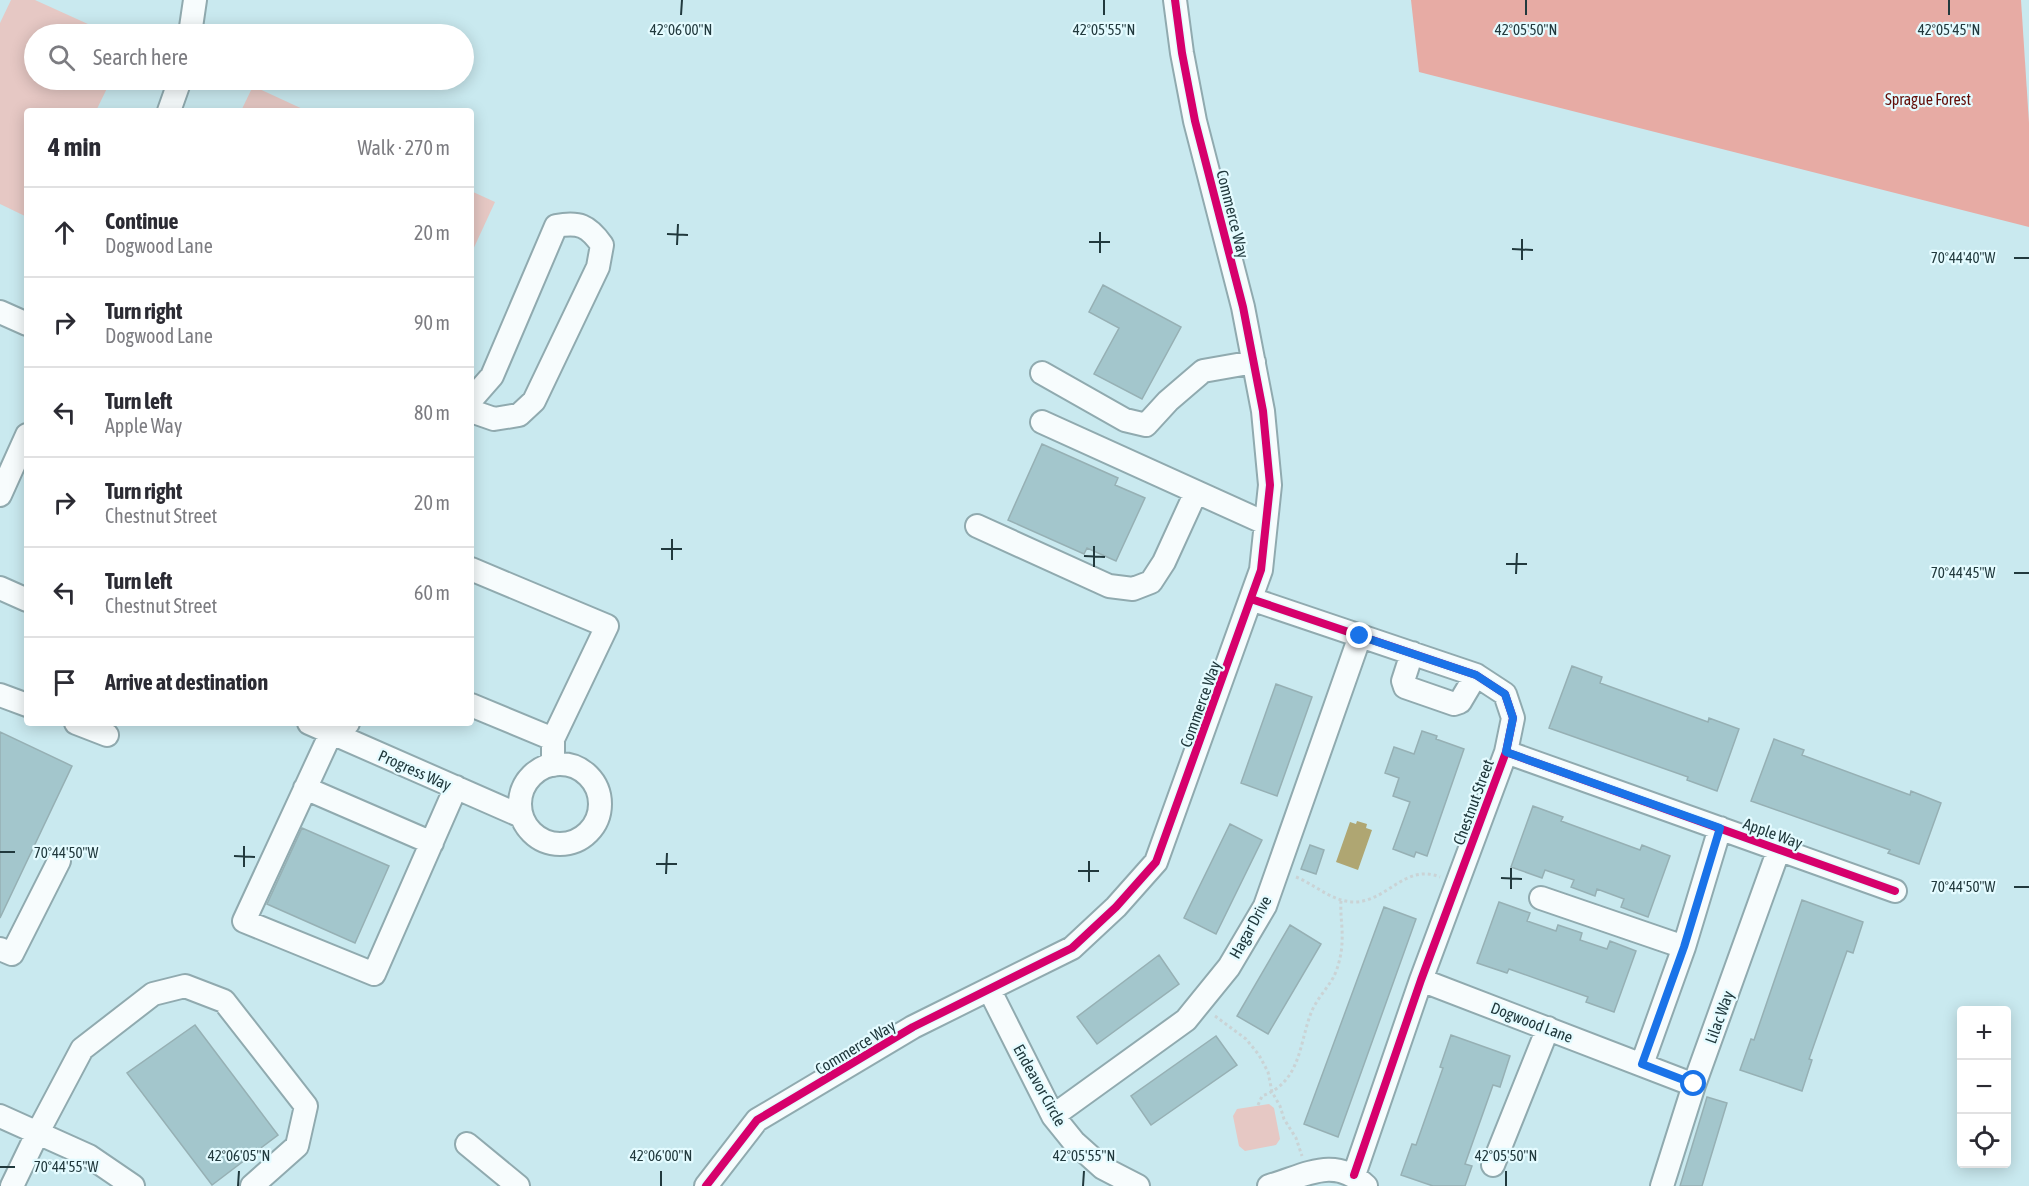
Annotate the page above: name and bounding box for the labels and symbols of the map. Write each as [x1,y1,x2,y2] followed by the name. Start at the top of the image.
[650,21,712,38] text: 42°06'00"N
[1073,21,1135,38] text: 42°05'55"N
[1495,21,1557,38] text: 42°05'50"N
[1918,21,1980,38] text: 42°05'45"N
[1885,90,1971,109] park label: Sprague Forest
[1212,168,1253,261] street label: Commerce Way
[1931,249,1995,266] text: 70°44'40"W
[1931,564,1995,581] text: 70°44'45"W
[1346,622,1372,648] route end
[1176,658,1225,750] street label: Commerce Way
[375,746,454,795] street label: Progress Way
[1449,756,1497,847] street label: Chestnut Street
[1741,814,1805,853] street label: Apple Way
[34,844,98,861] text: 70°44'50"W
[1931,878,1995,895] text: 70°44'50"W
[1225,893,1275,962] street label: Hagar Drive
[1701,988,1738,1046] street label: Lilac Way
[1488,998,1575,1047] street label: Dogwood Lane
[812,1016,899,1079] street label: Commerce Way
[1010,1041,1070,1129] street label: Endeavor Circle
[1680,1070,1706,1096] route start
[208,1147,270,1164] text: 42°06'05"N
[630,1147,692,1164] text: 42°06'00"N
[1053,1147,1115,1164] text: 42°05'55"N
[1475,1147,1537,1164] text: 42°05'50"N
[34,1158,98,1175] text: 70°44'55"W

